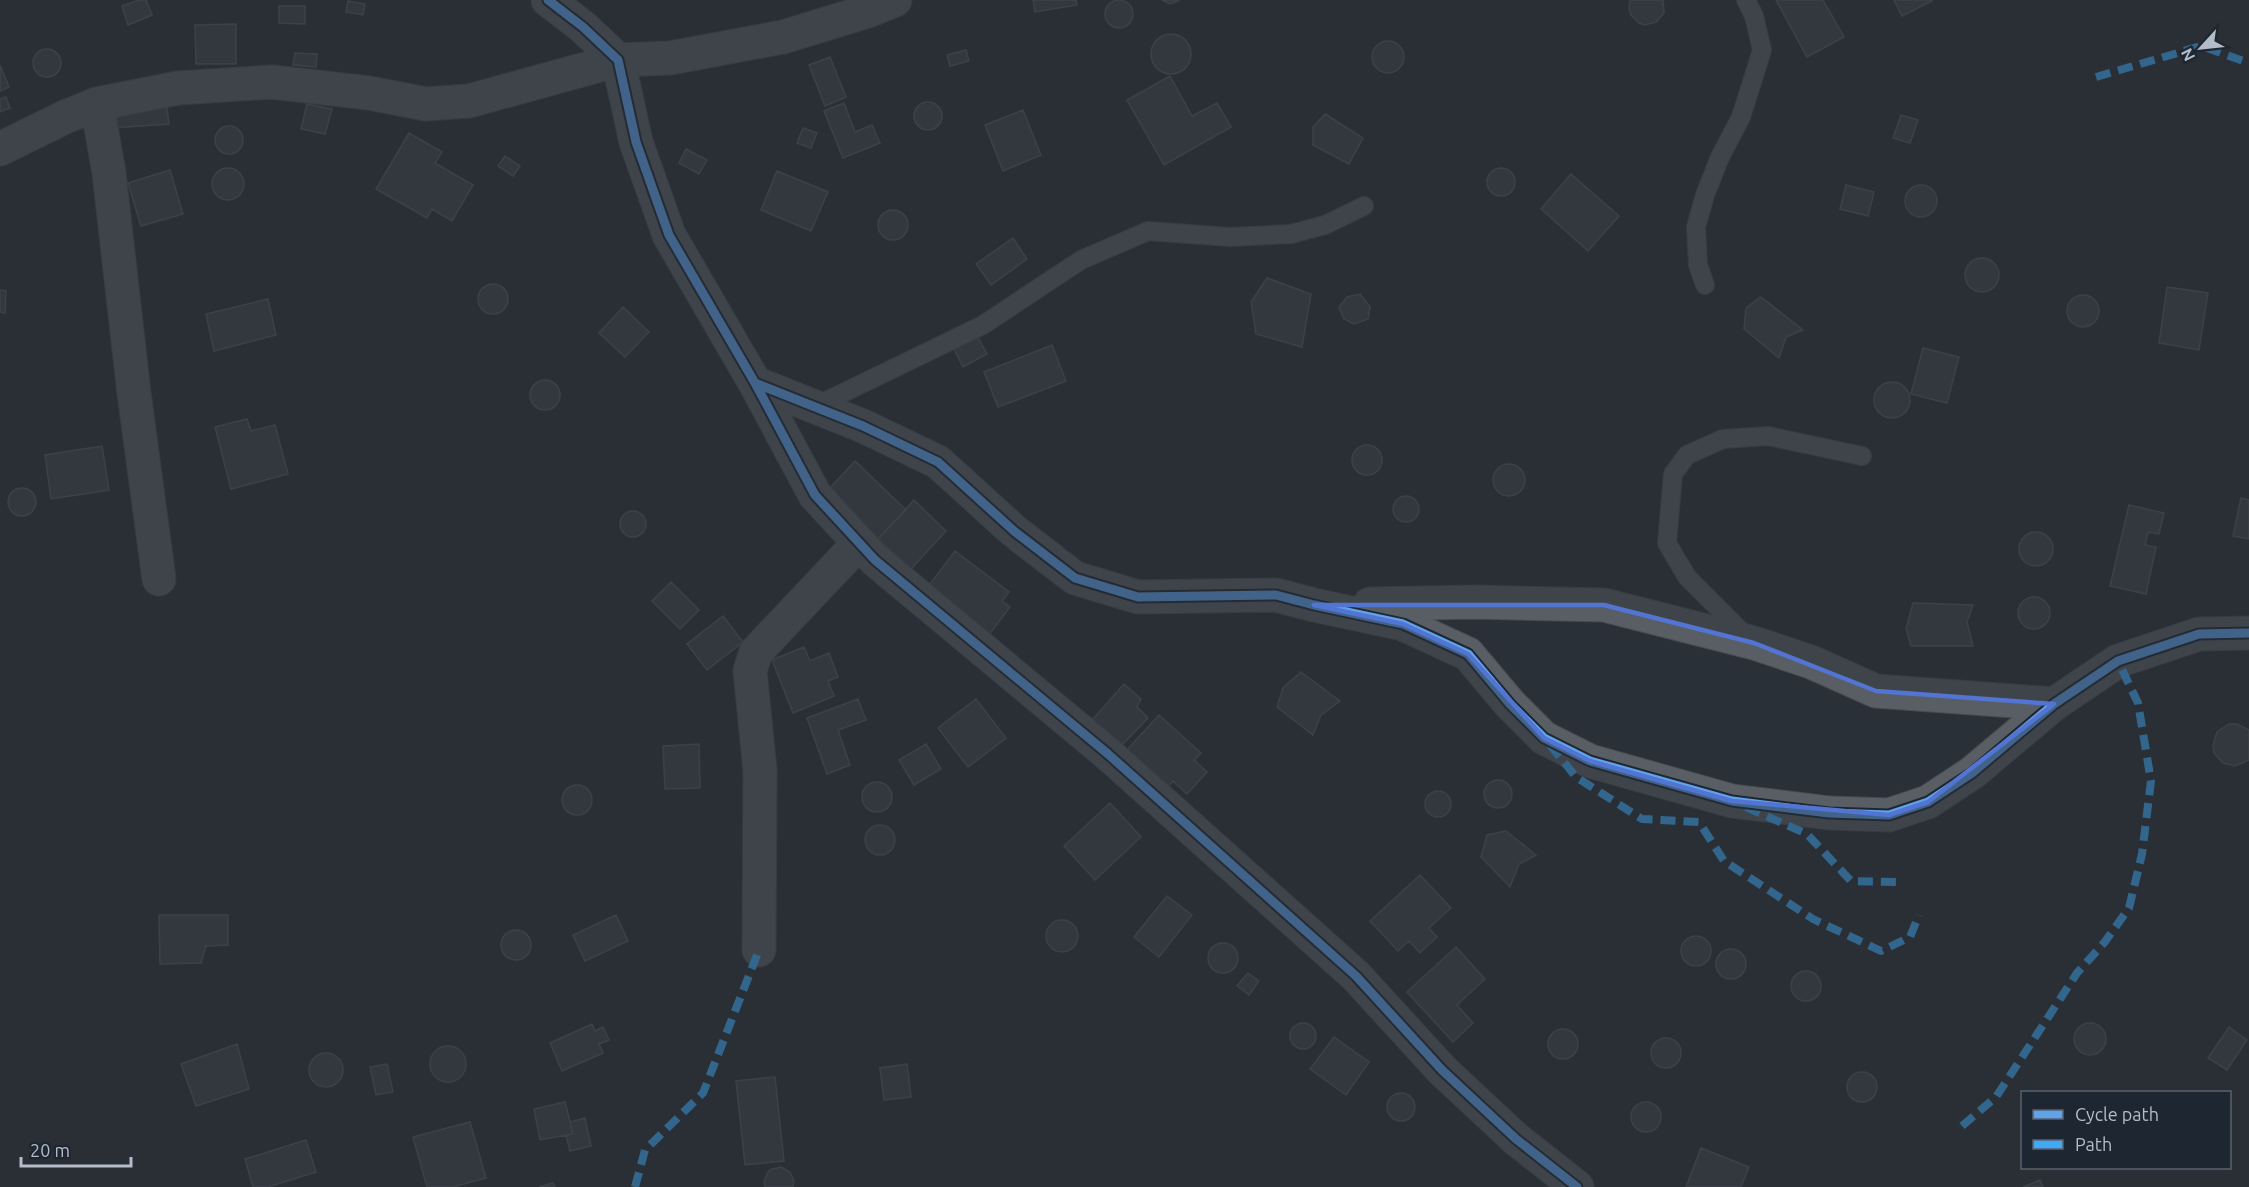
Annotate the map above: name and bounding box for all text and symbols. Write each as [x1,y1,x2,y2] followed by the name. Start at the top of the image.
[2171,18,2231,78] north arrow
[2177,45,2198,64] text: N
[2021,1091,2231,1169] legend
[2075,1104,2159,1124] text: Cycle path
[21,1130,130,1168] scale bar
[2075,1134,2112,1154] text: Path
[30,1140,70,1160] text: 20 m

